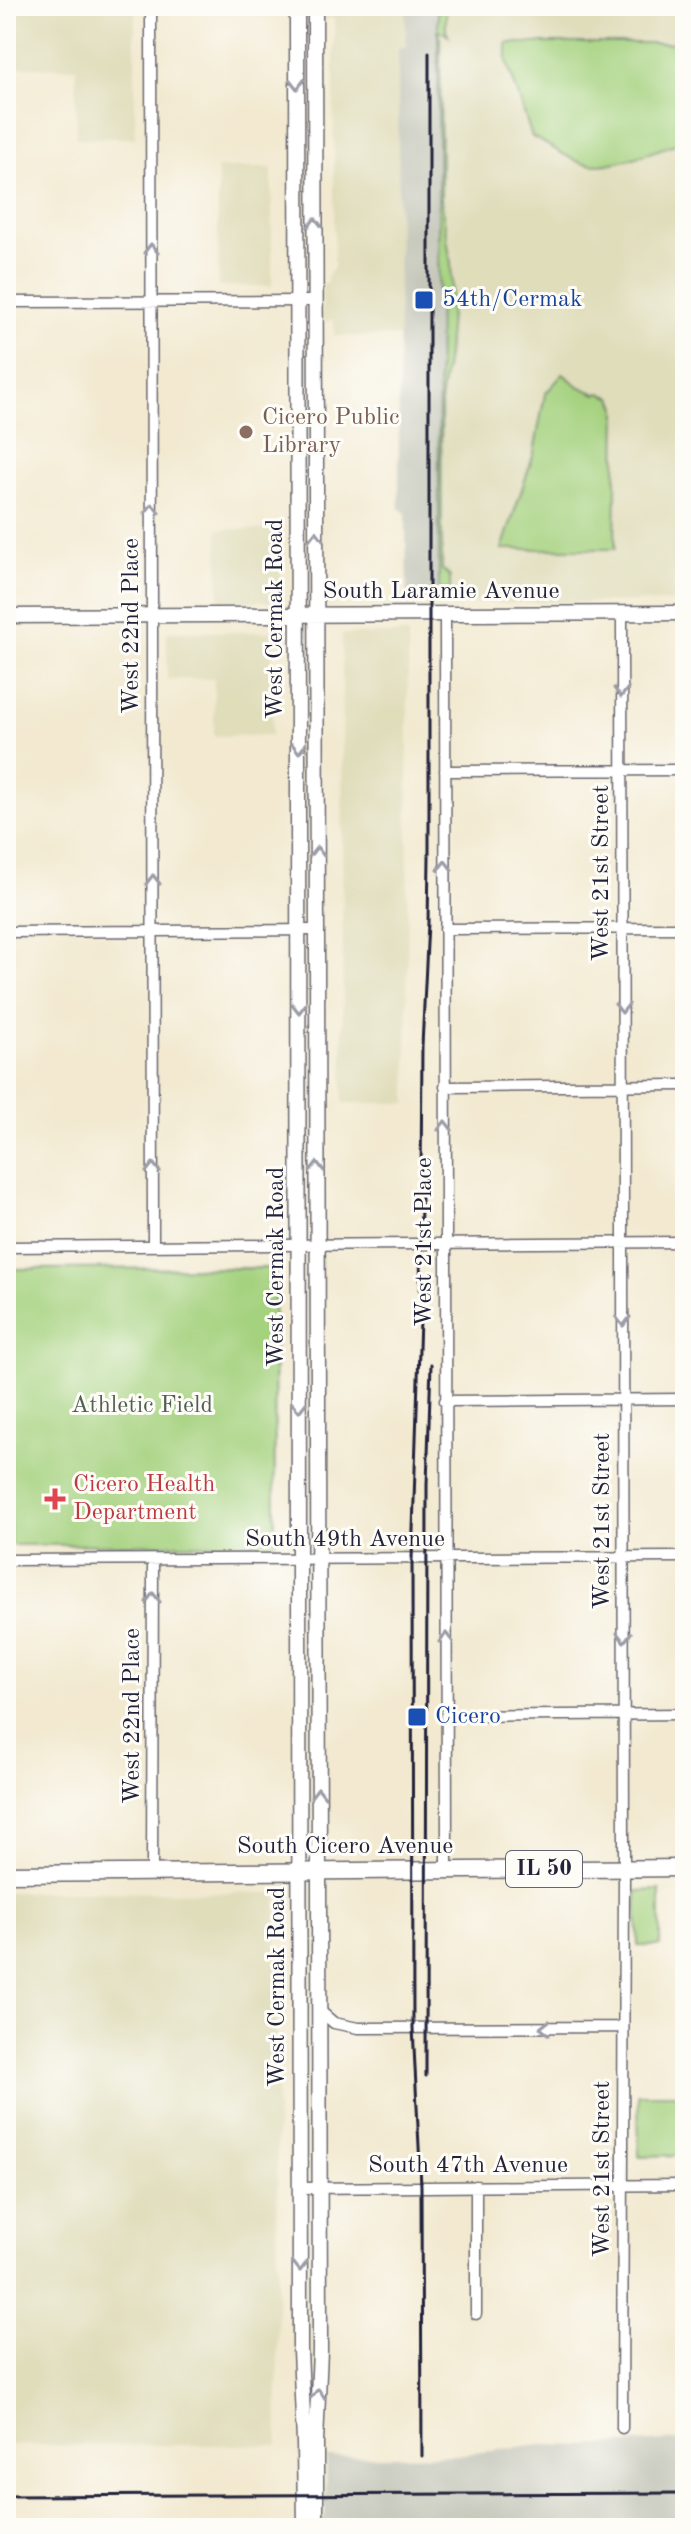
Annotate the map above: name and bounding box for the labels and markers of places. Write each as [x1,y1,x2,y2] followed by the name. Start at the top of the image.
[442,288,582,312] place label: 54th/Cermak
[413,289,435,311] marker: 54th/Cermak
[262,406,399,458] place label: Cicero Public Library
[237,423,255,441] marker: Cicero Public Library
[73,1473,215,1525] place label: Cicero Health Department
[44,1488,66,1510] marker: Cicero Health Department
[435,1705,501,1729] place label: Cicero
[406,1706,428,1728] marker: Cicero

